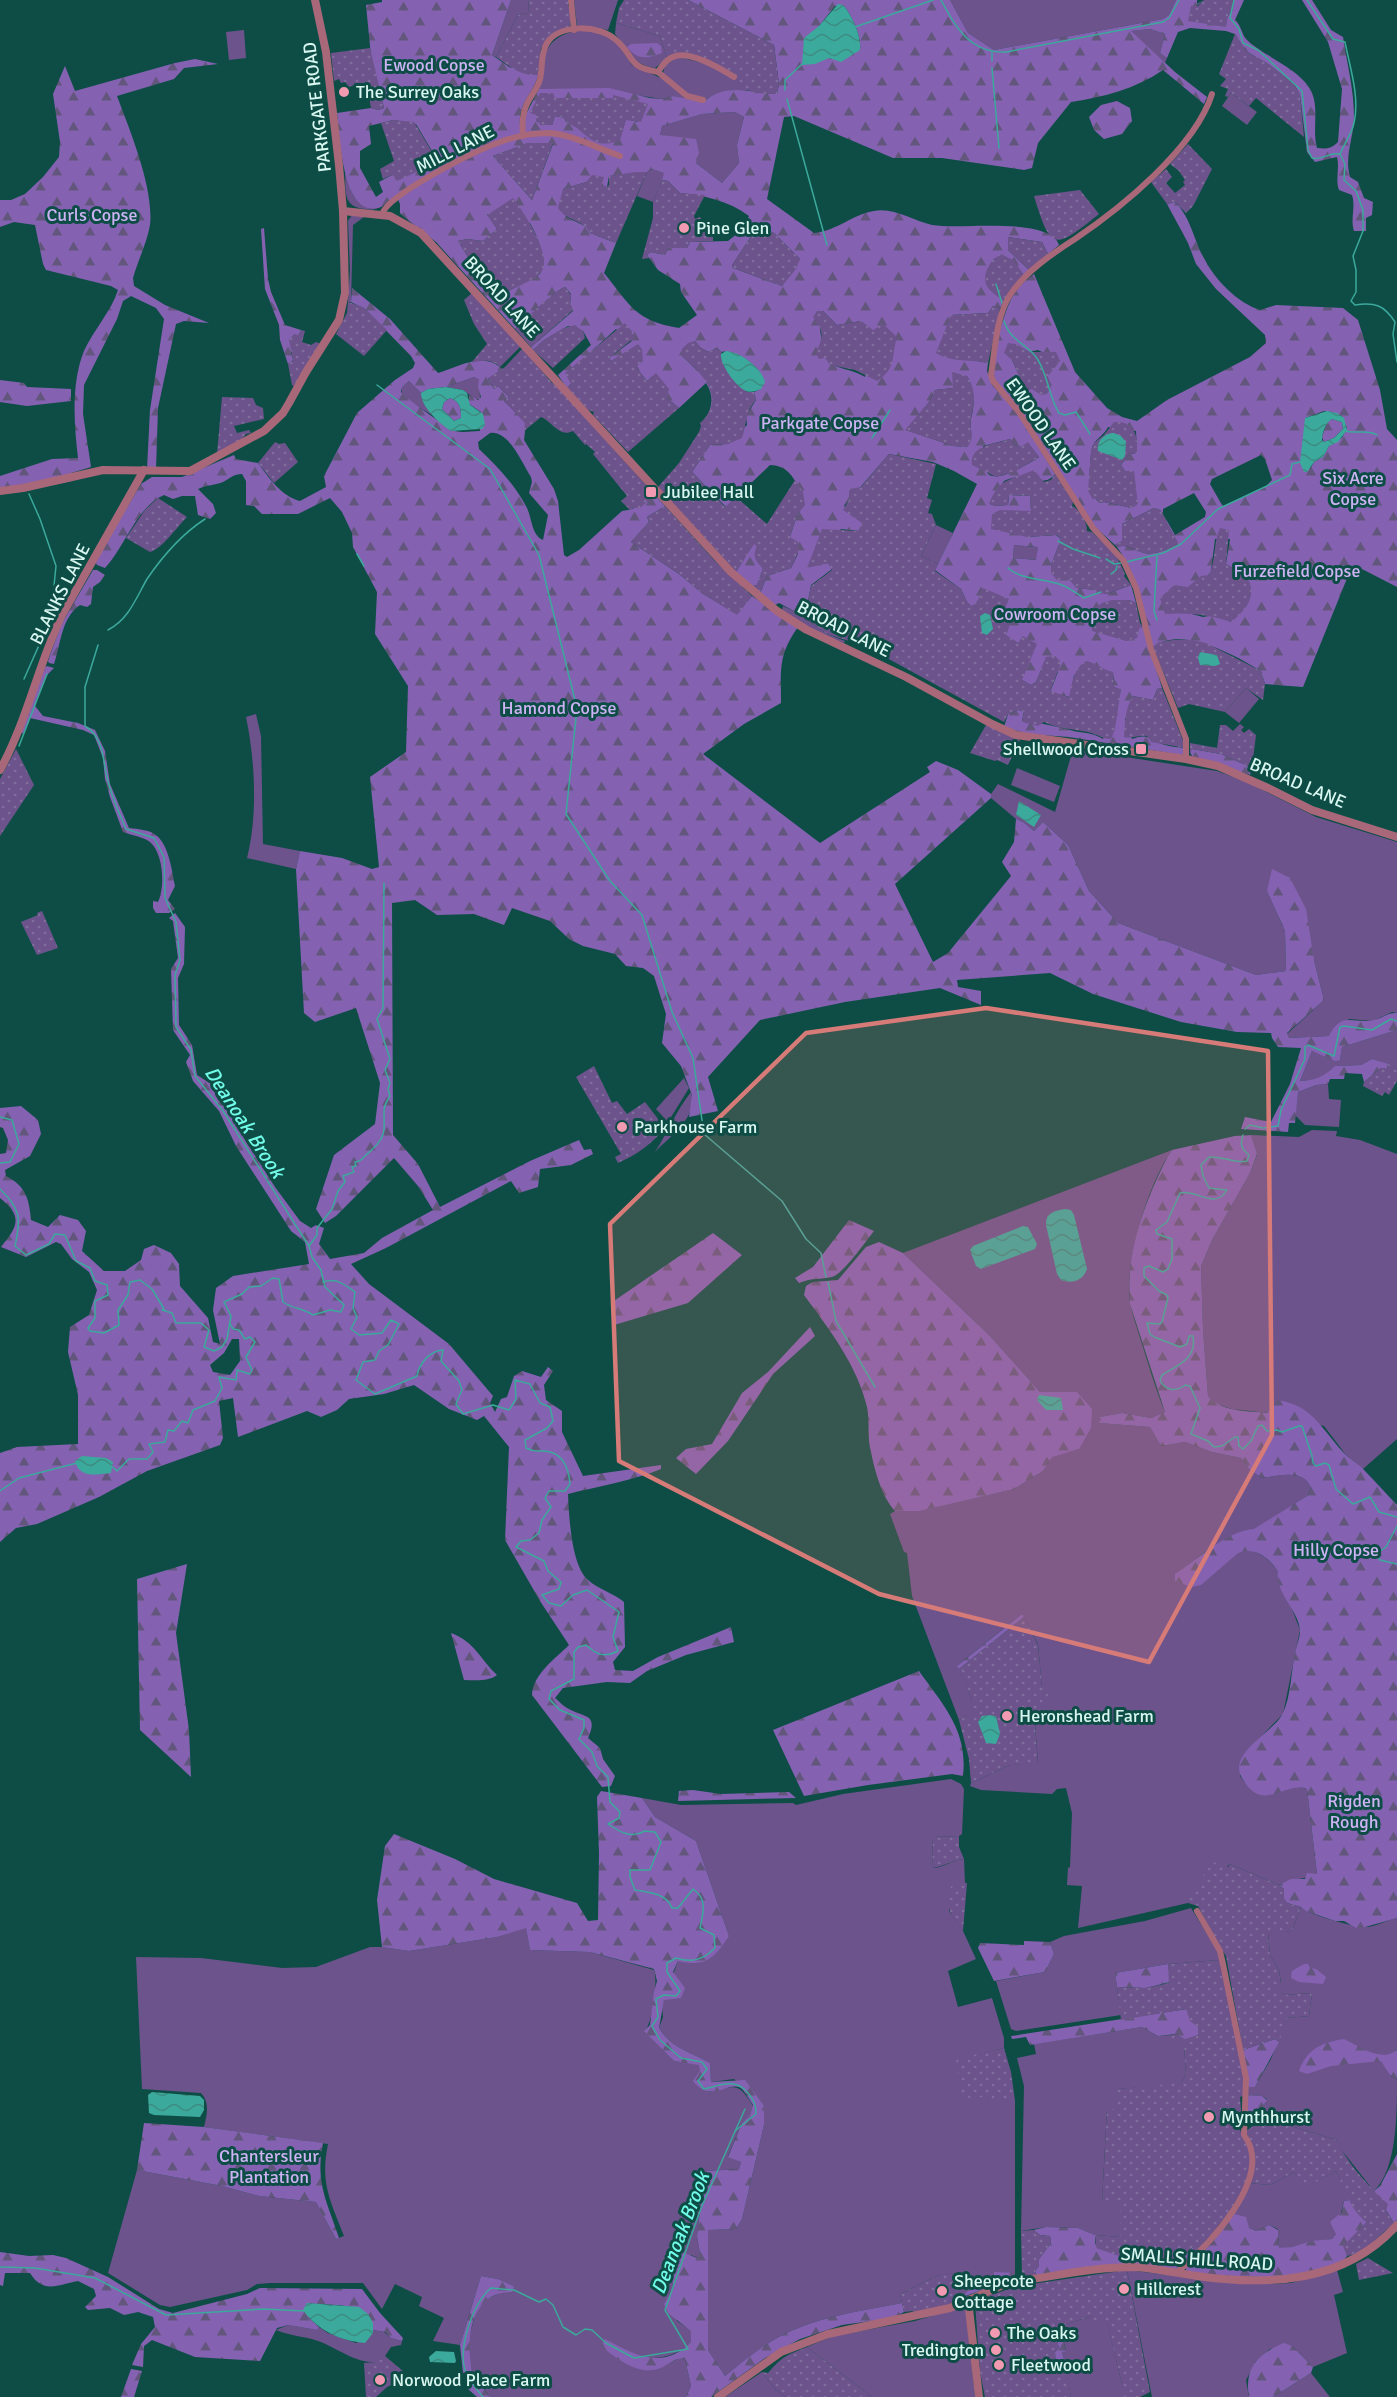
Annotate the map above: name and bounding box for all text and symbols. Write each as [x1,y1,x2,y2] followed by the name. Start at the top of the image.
[298,41,336,173] street label: PARKGATE ROAD
[383,54,485,76] park label: Ewood Copse
[356,81,479,103] place label: The Surrey Oaks
[337,85,351,99] marker: The Surrey Oaks
[412,120,498,178] street label: MILL LANE
[47,204,137,226] park label: Curls Copse
[696,217,769,239] place label: Pine Glen
[677,221,691,235] marker: Pine Glen
[460,252,544,342] street label: BROAD LANE
[1001,374,1081,474] street label: EWOOD LANE
[761,412,879,434] park label: Parkgate Copse
[1322,467,1384,510] park label: Six Acre Copse
[663,481,754,503] place label: Jubilee Hall
[644,485,658,499] marker: Jubilee Hall
[25,540,95,648] street label: BLANKS LANE
[1234,560,1360,582] park label: Furzefield Copse
[793,596,895,662] street label: BROAD LANE
[994,603,1116,625] park label: Cowroom Copse
[502,697,616,719] park label: Hamond Copse
[1003,738,1129,760] place label: Shellwood Cross
[1134,742,1148,756] marker: Shellwood Cross
[1247,753,1349,813] street label: BROAD LANE
[199,1062,291,1185] water label: Deanoak Brook
[634,1116,757,1138] place label: Parkhouse Farm
[615,1120,629,1134] marker: Parkhouse Farm
[1293,1539,1379,1561] park label: Hilly Copse
[1019,1705,1154,1727] place label: Heronshead Farm
[1000,1709,1014,1723] marker: Heronshead Farm
[1327,1790,1381,1833] park label: Rigden Rough
[1221,2106,1310,2128] place label: Mynthhurst
[1202,2110,1216,2124] marker: Mynthhurst
[219,2145,319,2188] park label: Chantersleur Plantation
[646,2167,716,2298] water label: Deanoak Brook
[1120,2243,1274,2275] street label: SMALLS HILL ROAD
[954,2270,1034,2313] place label: Sheepcote Cottage
[1136,2278,1201,2300] place label: Hillcrest
[1117,2282,1131,2296] marker: Hillcrest
[935,2284,949,2298] marker: Sheepcote Cottage
[1007,2322,1076,2344] place label: The Oaks
[988,2326,1002,2340] marker: The Oaks
[902,2339,984,2361] place label: Tredington
[989,2343,1003,2357] marker: Tredington
[1011,2354,1091,2376] place label: Fleetwood
[992,2358,1006,2372] marker: Fleetwood
[392,2369,550,2391] place label: Norwood Place Farm
[373,2373,387,2387] marker: Norwood Place Farm

